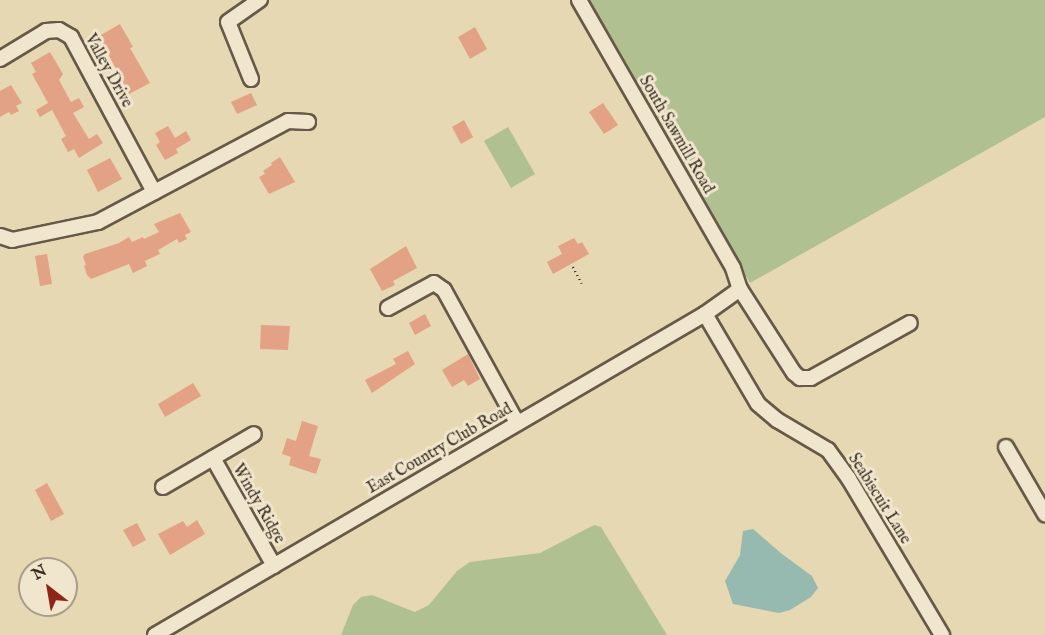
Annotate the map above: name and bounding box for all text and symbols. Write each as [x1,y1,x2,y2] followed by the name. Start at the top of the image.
[80,31,136,111] street label: Valley Drive
[634,73,718,197] street label: South Sawmill Road
[364,400,516,498] street label: East Country Club Road
[843,450,915,548] street label: Seabiscuit Lane
[227,461,289,547] street label: Windy Ridge
[18,557,78,617] north arrow
[29,561,51,585] text: N

